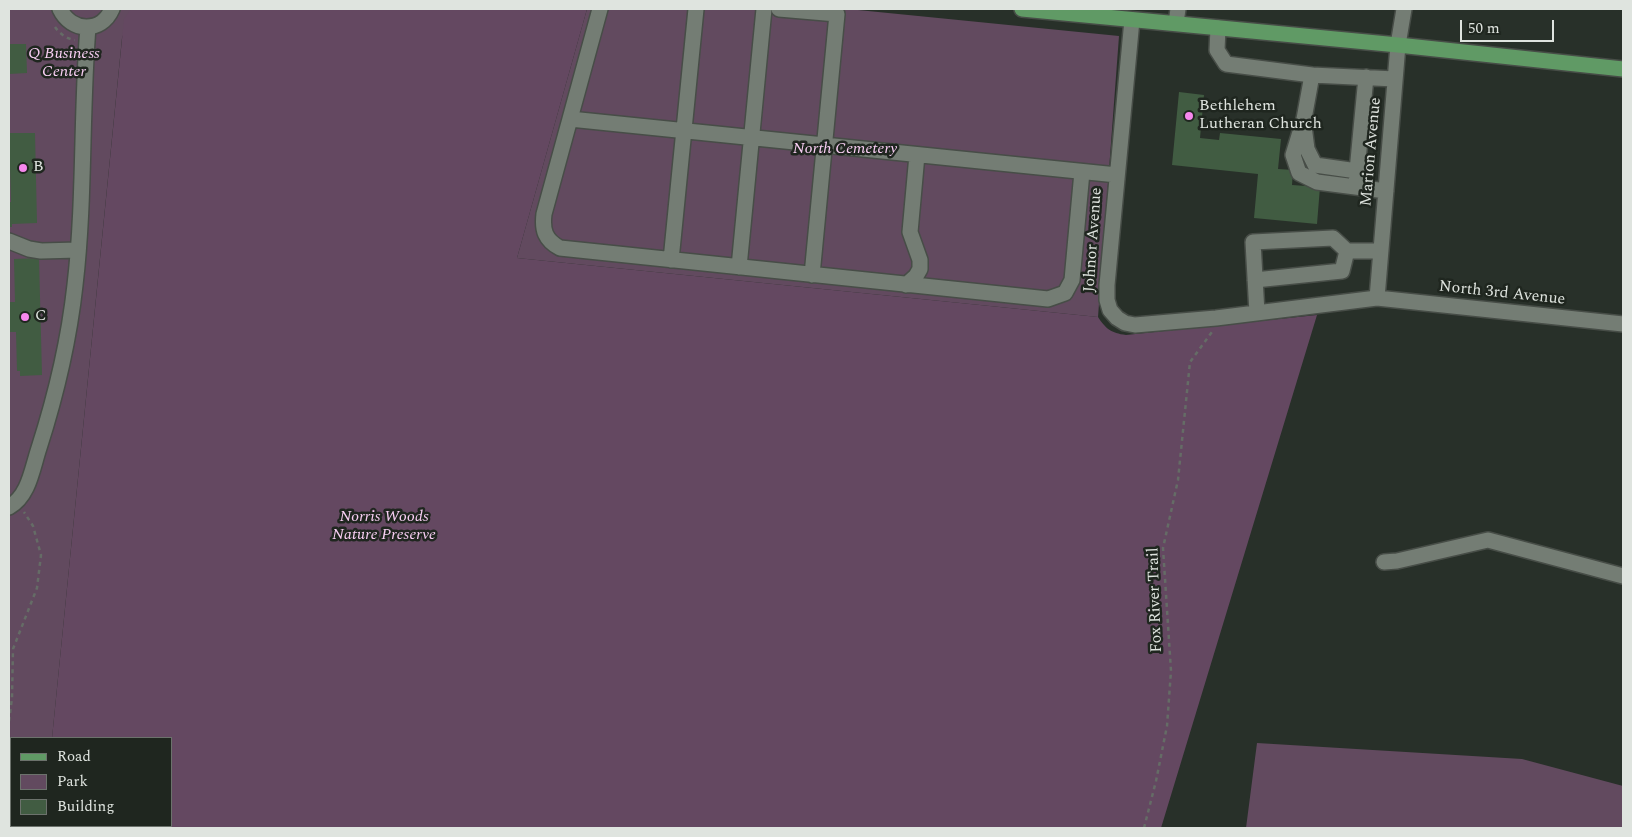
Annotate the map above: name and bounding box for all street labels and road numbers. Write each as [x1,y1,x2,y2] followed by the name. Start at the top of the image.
[1358,97,1386,207] street label: Marion Avenue
[1081,187,1107,293] street label: Johnor Avenue
[1438,278,1566,310] street label: North 3rd Avenue
[1145,547,1167,653] street label: Fox River Trail

